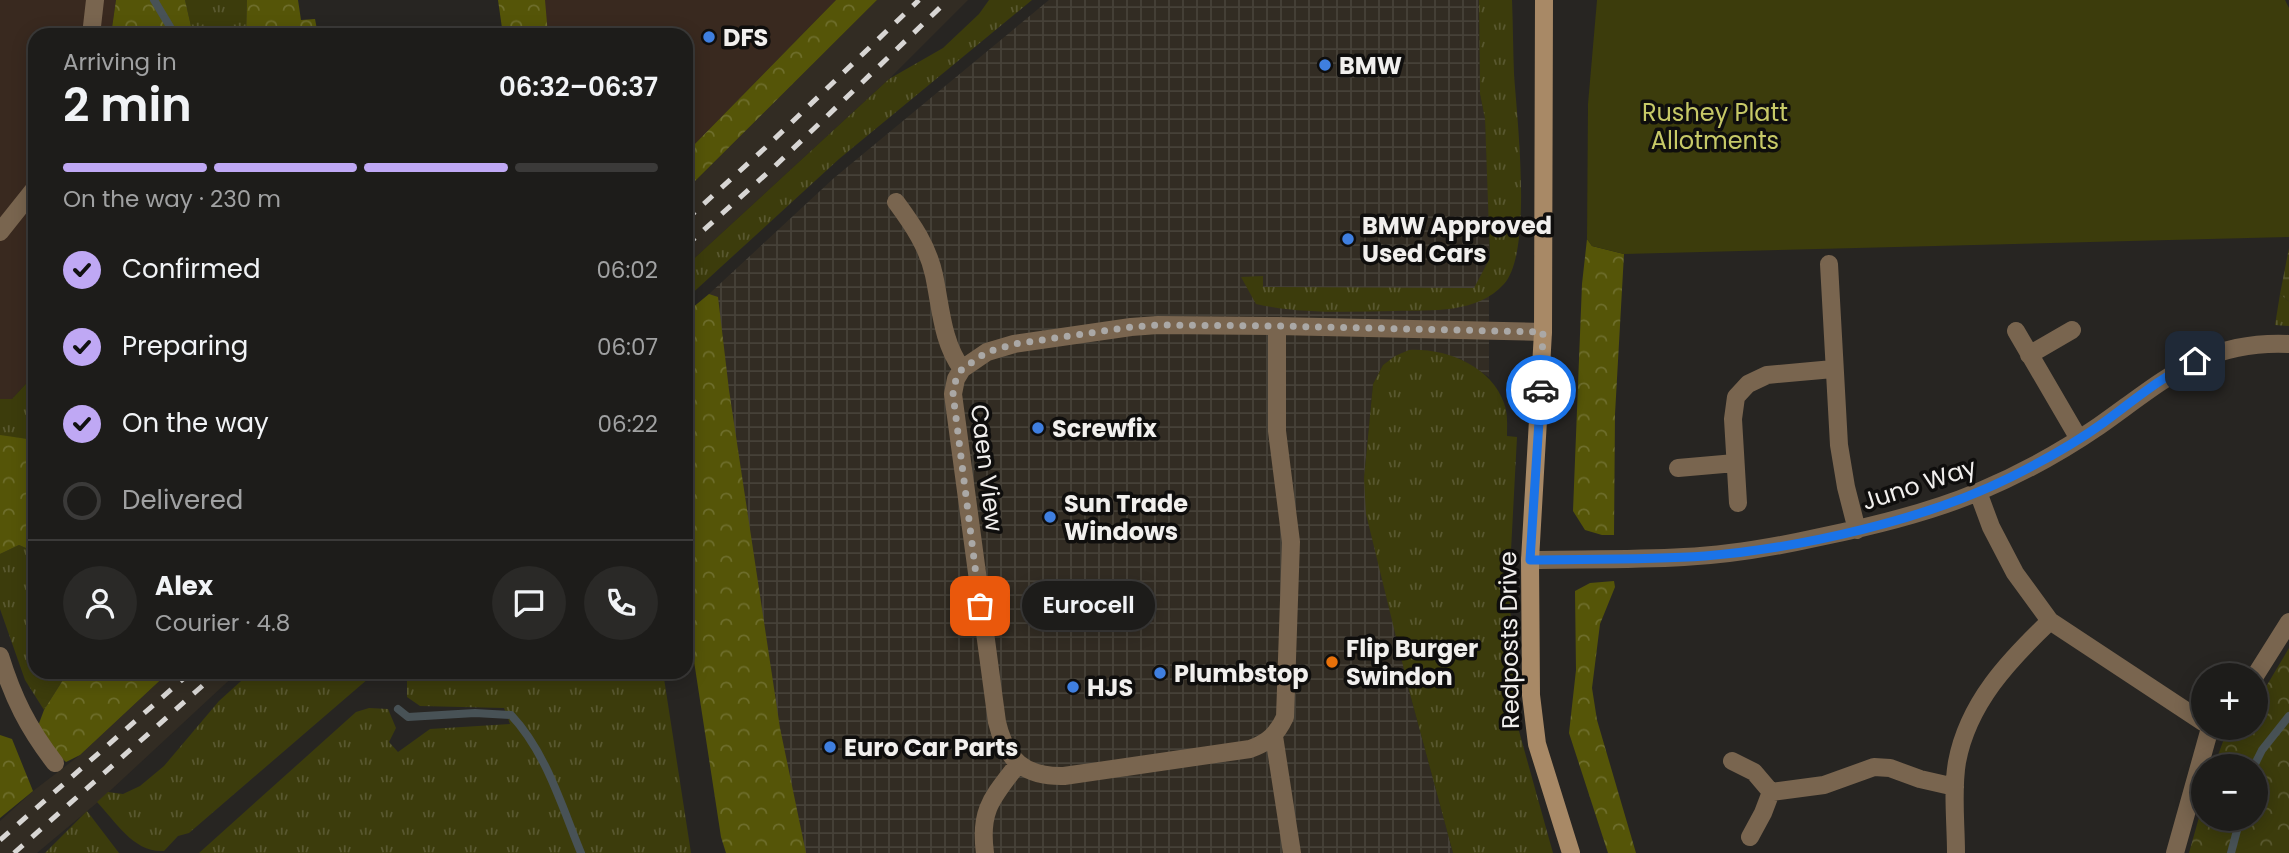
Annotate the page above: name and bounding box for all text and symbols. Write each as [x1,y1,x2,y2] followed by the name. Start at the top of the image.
[723,21,768,54] place label: DFS
[701,29,717,45] marker: DFS
[63,46,177,78] text: Arriving in
[1339,49,1402,82] place label: BMW
[1317,57,1333,73] marker: BMW
[499,69,658,105] text: 06:32–06:37
[63,73,192,137] text: 2 min
[1642,96,1788,157] park label: Rushey Platt Allotments
[63,183,281,215] text: On the way · 230 m
[1362,209,1552,270] place label: BMW Approved Used Cars
[1340,231,1356,247] marker: BMW Approved Used Cars
[63,251,101,289] icon: check
[122,251,260,287] text: Confirmed
[596,254,658,286] text: 06:02
[63,328,101,366] icon: check
[122,328,248,364] text: Preparing
[597,331,658,363] text: 06:07
[2165,331,2225,391] pin
[2176,342,2214,380] icon: home
[1506,355,1576,425] courier
[1522,371,1560,409] icon: car
[963,402,1011,534] street label: Caen View
[63,405,101,443] icon: check
[122,405,269,441] text: On the way
[598,408,658,440] text: 06:22
[1052,412,1158,445] place label: Screwfix
[1030,420,1046,436] marker: Screwfix
[1858,450,1981,518] street label: Juno Way
[122,482,243,518] text: Delivered
[1064,487,1188,548] place label: Sun Trade Windows
[1042,509,1058,525] marker: Sun Trade Windows
[1491,551,1527,729] street label: Redposts Drive
[63,566,137,640] button: person
[492,566,566,640] button: chat
[584,566,658,640] button: phone
[155,568,213,604] text: Alex
[950,576,1010,636] pin
[1022,582,1155,630] callout: Eurocell
[961,587,999,625] icon: bag
[1042,589,1135,621] text: Eurocell
[155,607,290,639] text: Courier · 4.8
[1346,632,1478,693] place label: Flip Burger Swindon
[1324,654,1340,670] marker: Flip Burger Swindon
[1174,657,1309,690] place label: Plumbstop
[2191,663,2268,831] map controls
[2191,663,2268,740] button: +
[1152,665,1168,681] marker: Plumbstop
[1087,671,1133,704] place label: HJS
[1065,679,1081,695] marker: HJS
[844,731,1018,764] place label: Euro Car Parts
[822,739,838,755] marker: Euro Car Parts
[2191,754,2268,831] button: −

